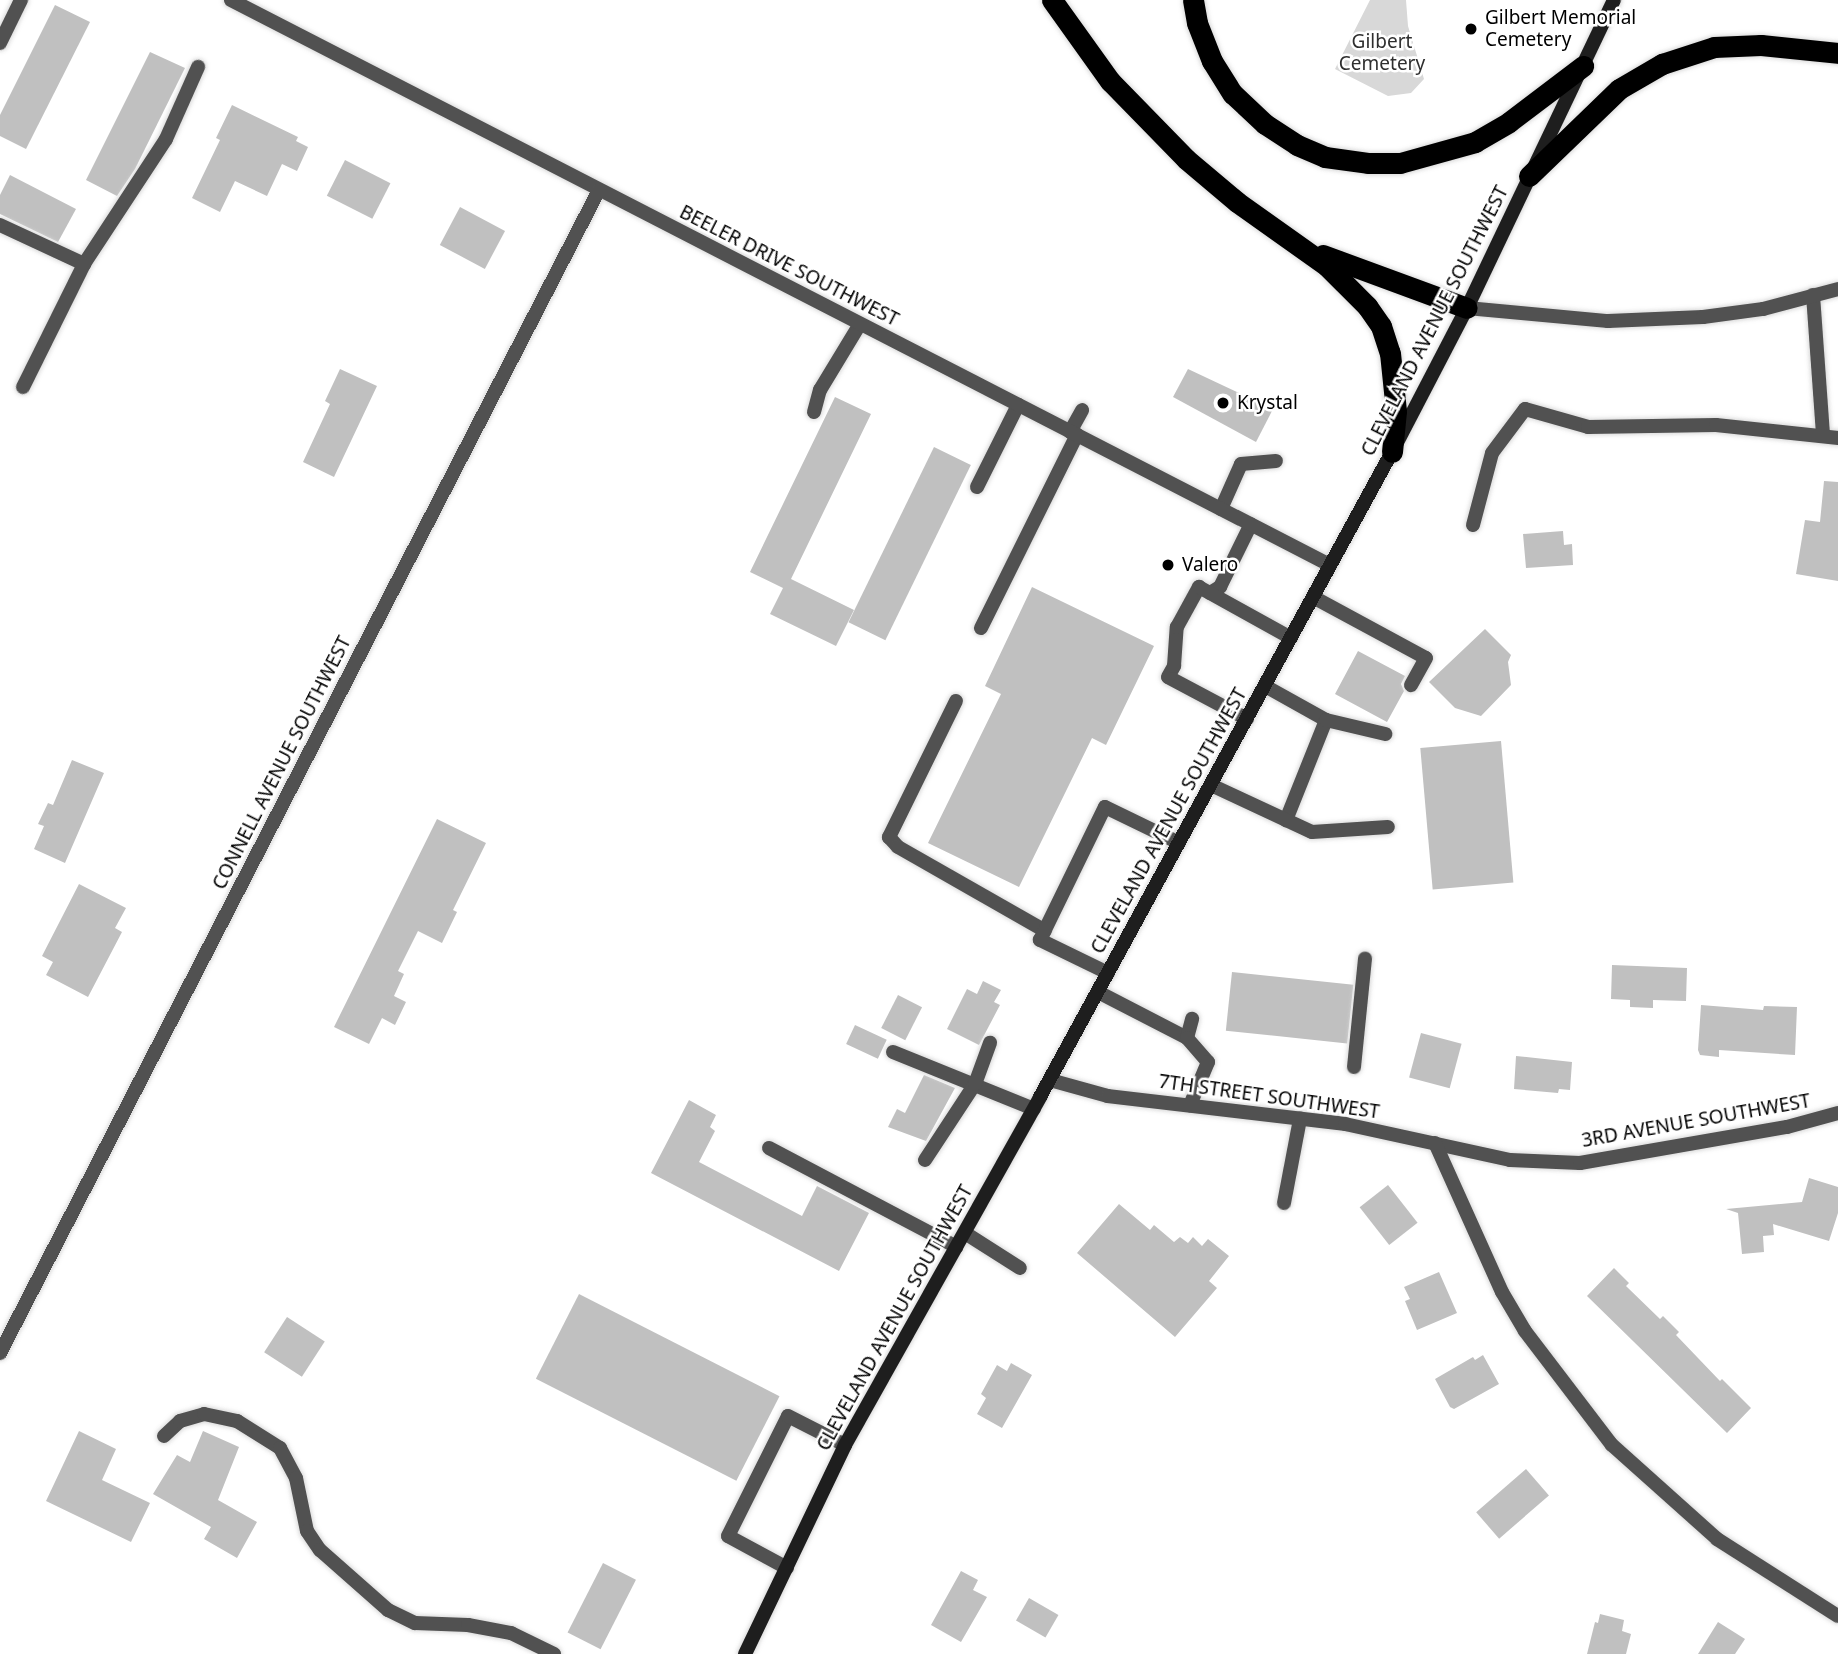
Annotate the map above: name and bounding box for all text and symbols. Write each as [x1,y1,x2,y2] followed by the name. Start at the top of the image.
[1485,7,1636,51] place label: Gilbert Memorial Cemetery
[1463,21,1479,37] marker: Gilbert Memorial Cemetery
[1339,31,1425,75] park label: Gilbert Cemetery
[1357,182,1513,460] street label: CLEVELAND AVENUE SOUTHWEST
[676,201,902,331] street label: BEELER DRIVE SOUTHWEST
[1237,392,1298,414] place label: Krystal
[1215,395,1231,411] marker: Krystal
[1182,554,1238,576] place label: Valero
[1160,557,1176,573] marker: Valero
[208,633,356,893] street label: CONNELL AVENUE SOUTHWEST
[1086,684,1252,958] street label: CLEVELAND AVENUE SOUTHWEST
[1157,1070,1381,1124] street label: 7TH STREET SOUTHWEST
[1580,1090,1812,1152] street label: 3RD AVENUE SOUTHWEST
[812,1181,978,1455] street label: CLEVELAND AVENUE SOUTHWEST

